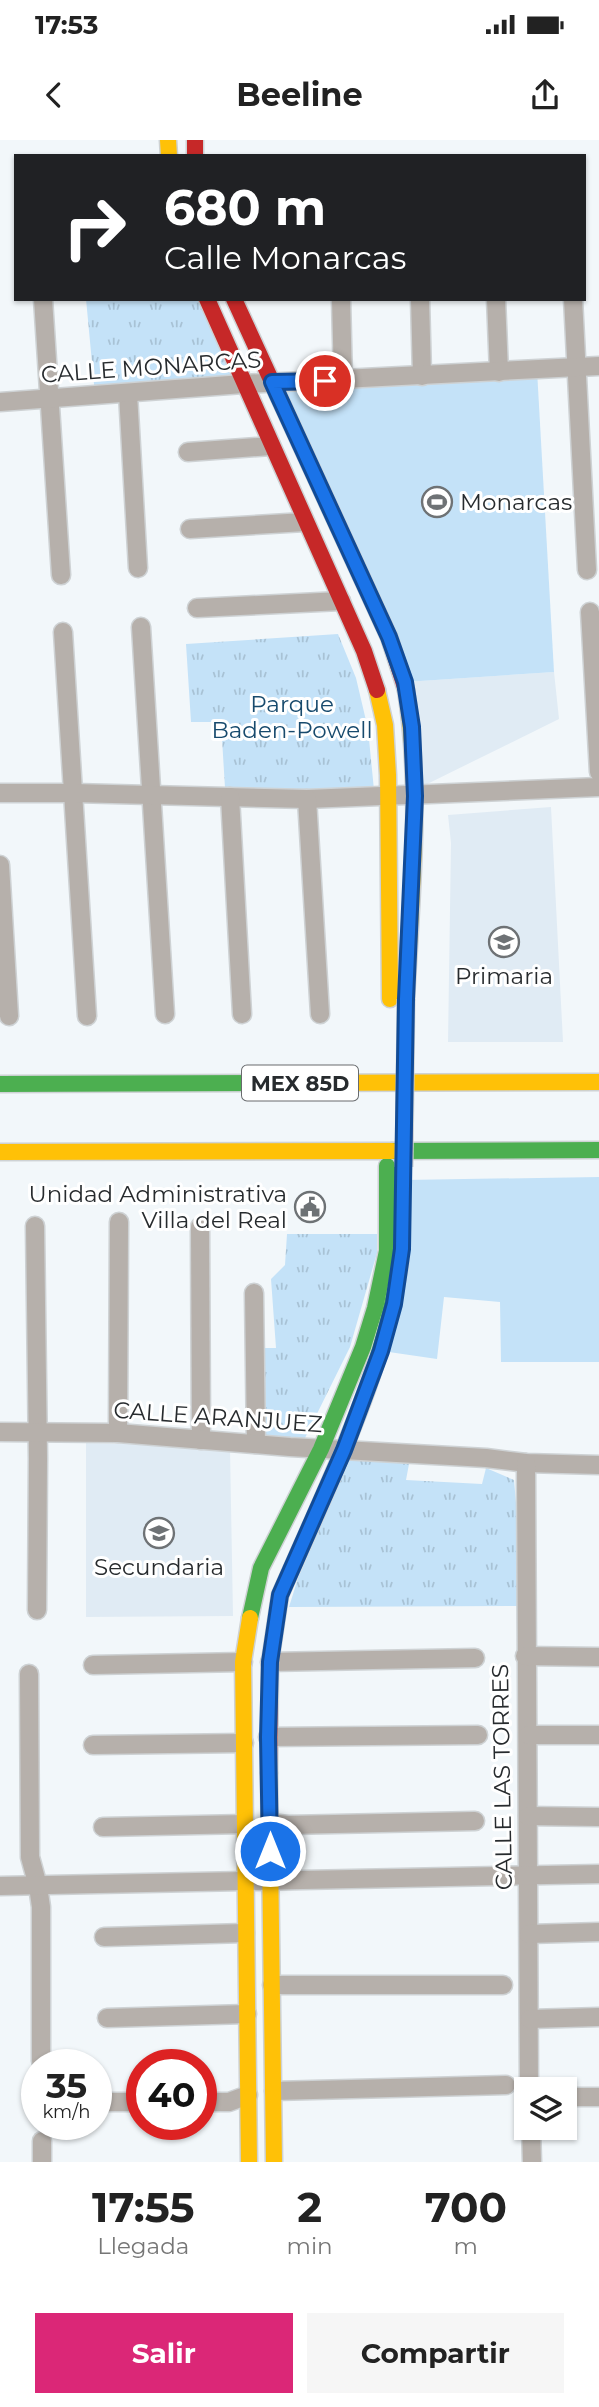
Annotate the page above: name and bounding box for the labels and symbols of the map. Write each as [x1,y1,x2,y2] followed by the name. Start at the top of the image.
[40,345,262,389] street label: CALLE MONARCAS
[295,351,355,411] pin
[420,485,454,519] sports icon: Monarcas
[460,488,572,516] place label: Monarcas
[211,690,373,744] park label: Parque Baden-Powell
[487,925,521,959] school or university icon: Primaria
[455,962,553,990] place label: Primaria
[242,1066,358,1100] road number: MEX 85D
[28,1180,287,1234] place label: Unidad Administrativa Villa del Real
[293,1190,327,1224] public building icon: Unidad Administrativa Villa del Real
[113,1396,323,1438] street label: CALLE ARANJUEZ
[142,1516,176,1550] school or university icon: Secundaria
[94,1553,224,1581] place label: Secundaria
[486,1664,518,1890] street label: CALLE LAS TORRES
[233,1814,307,1888] position arrow
[126,2049,217,2140] speed limit sign: 40

